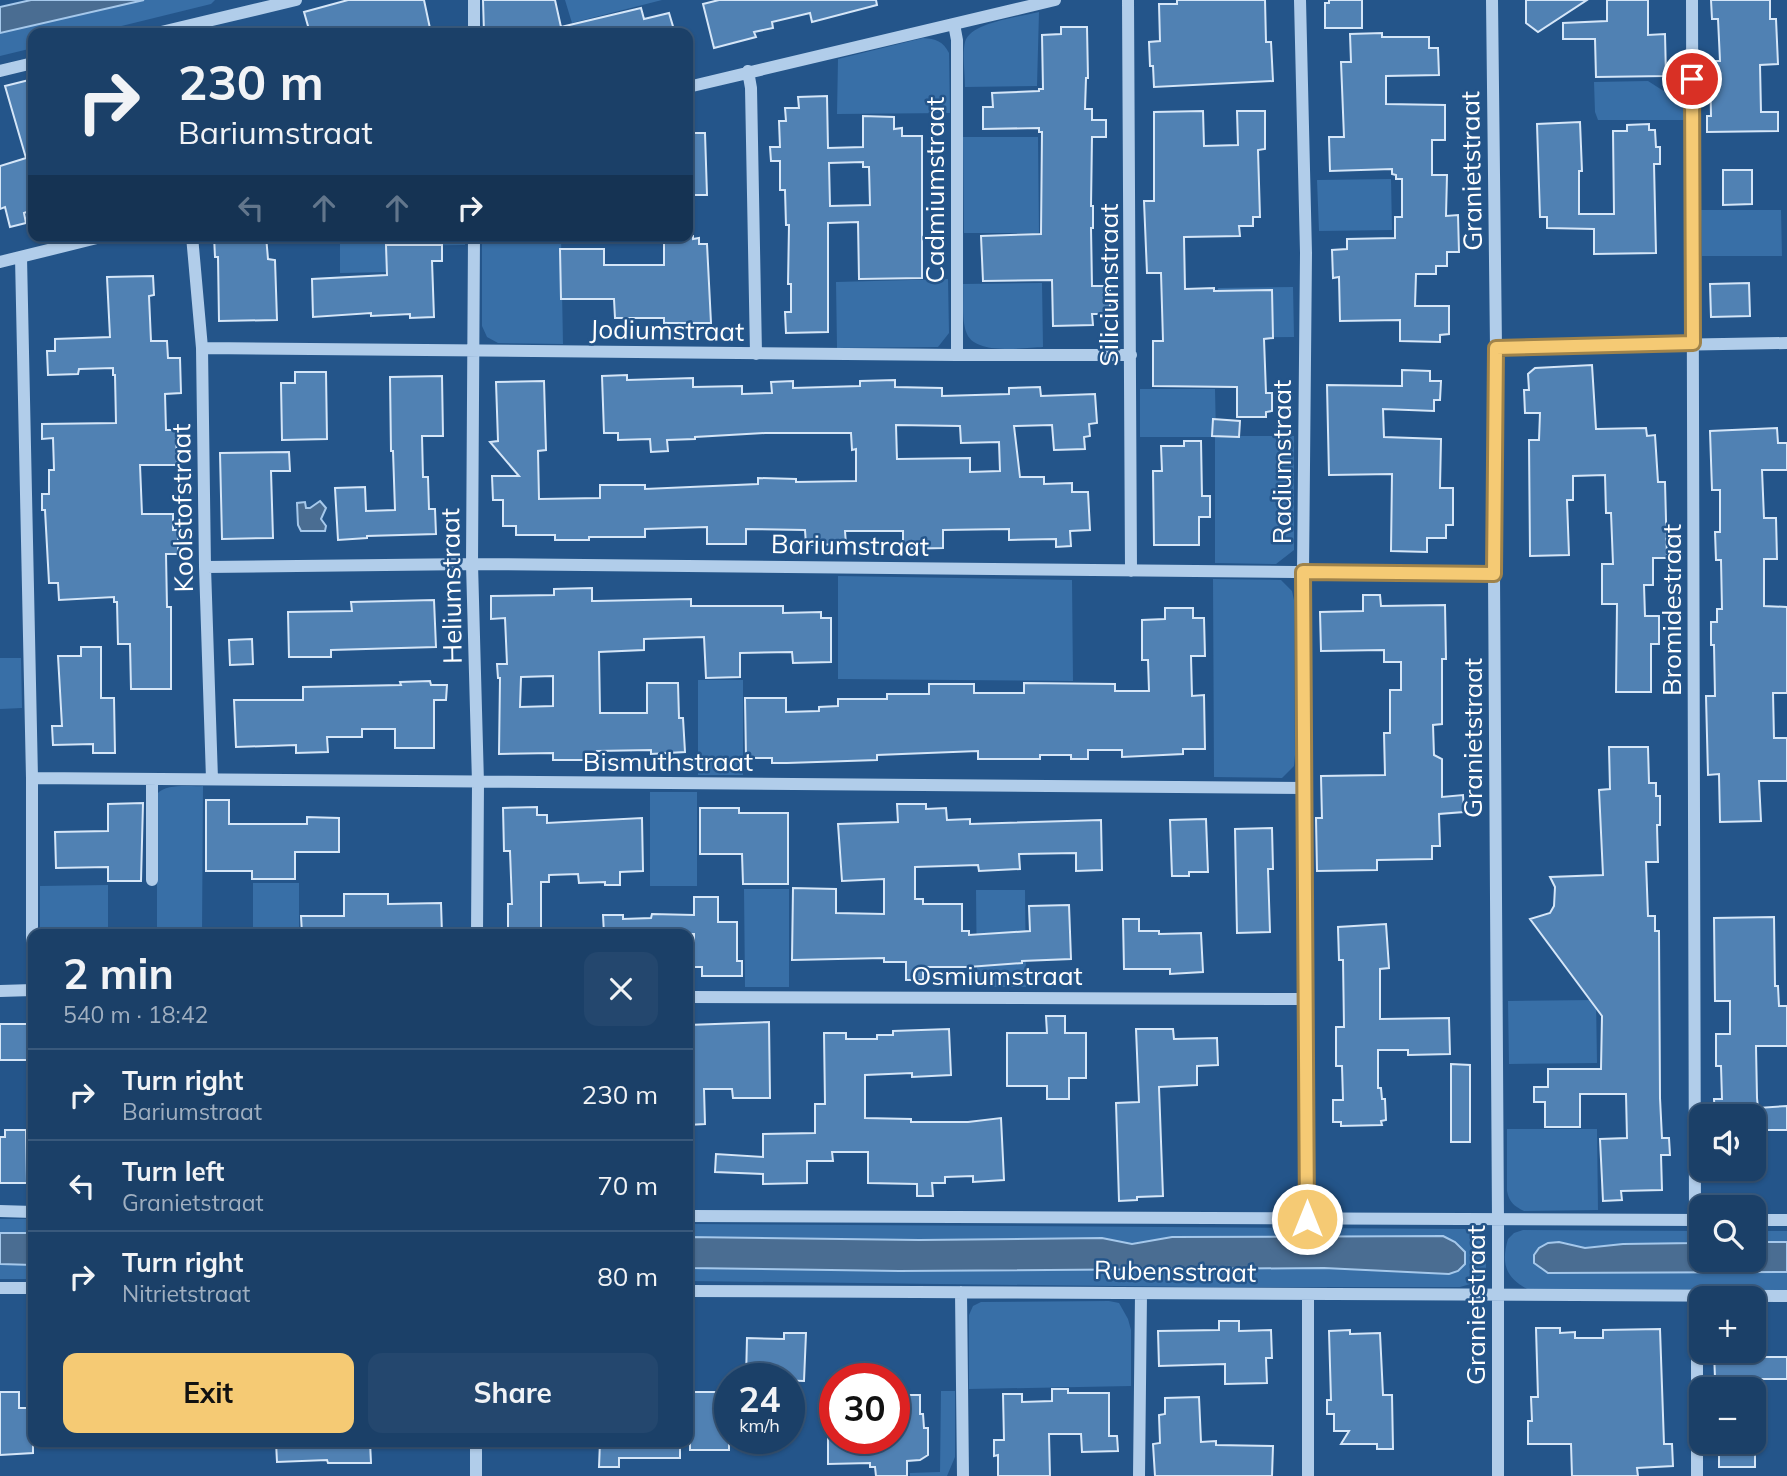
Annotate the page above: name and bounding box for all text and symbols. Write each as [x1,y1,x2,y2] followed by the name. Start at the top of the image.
[1662,49,1722,109] pin
[178,51,324,112] text: 230 m
[63,56,154,147] icon: right
[1673,60,1711,98] icon: arrive
[1453,91,1489,251] street label: Granietstraat
[918,97,951,283] street label: Cadmiumstraat
[178,112,373,152] text: Bariumstraat
[232,189,270,227] icon: left
[305,189,343,227] icon: ahead
[378,189,416,227] icon: ahead
[451,189,489,227] icon: right
[1092,203,1125,367] street label: Siliciumstraat
[589,312,745,348] street label: Jodiumstraat
[1265,380,1298,544] street label: Radiumstraat
[164,423,200,593] street label: Koolstofstraat
[433,508,469,664] street label: Heliumstraat
[1655,524,1688,696] street label: Bromidestraat
[771,527,929,563] street label: Bariumstraat
[1456,658,1489,818] street label: Granietstraat
[583,745,753,778] street label: Bismuthstraat
[63,947,174,1000] text: 2 min
[584,952,658,1026] button: close
[911,959,1083,992] street label: Osmiumstraat
[63,1000,208,1029] text: 540 m · 18:42
[122,1064,243,1097] text: Turn right
[63,1076,101,1114] icon: right
[582,1078,658,1111] text: 230 m
[122,1097,262,1126] text: Bariumstraat
[1689,1104,1766,1454] map controls
[1689,1104,1766,1181] button: sound
[122,1155,224,1188] text: Turn left
[63,1167,101,1205] icon: left
[597,1169,658,1202] text: 70 m
[1270,1182,1344,1256] position arrow
[122,1188,264,1217] text: Granietstraat
[1689,1195,1766,1272] button: search
[1459,1225,1492,1385] street label: Granietstraat
[122,1246,243,1279] text: Turn right
[1094,1253,1256,1289] street label: Rubensstraat
[63,1258,101,1296] icon: right
[597,1260,658,1293] text: 80 m
[122,1279,250,1308] text: Nitrietstraat
[1689,1286,1766,1363] button: +
[63,1353,354,1433] button: Exit
[368,1353,658,1433] button: Share
[819,1363,910,1454] speed limit sign: 30
[738,1377,781,1421] text: 24
[1689,1377,1766,1454] button: −
[739,1414,780,1437] text: km/h

